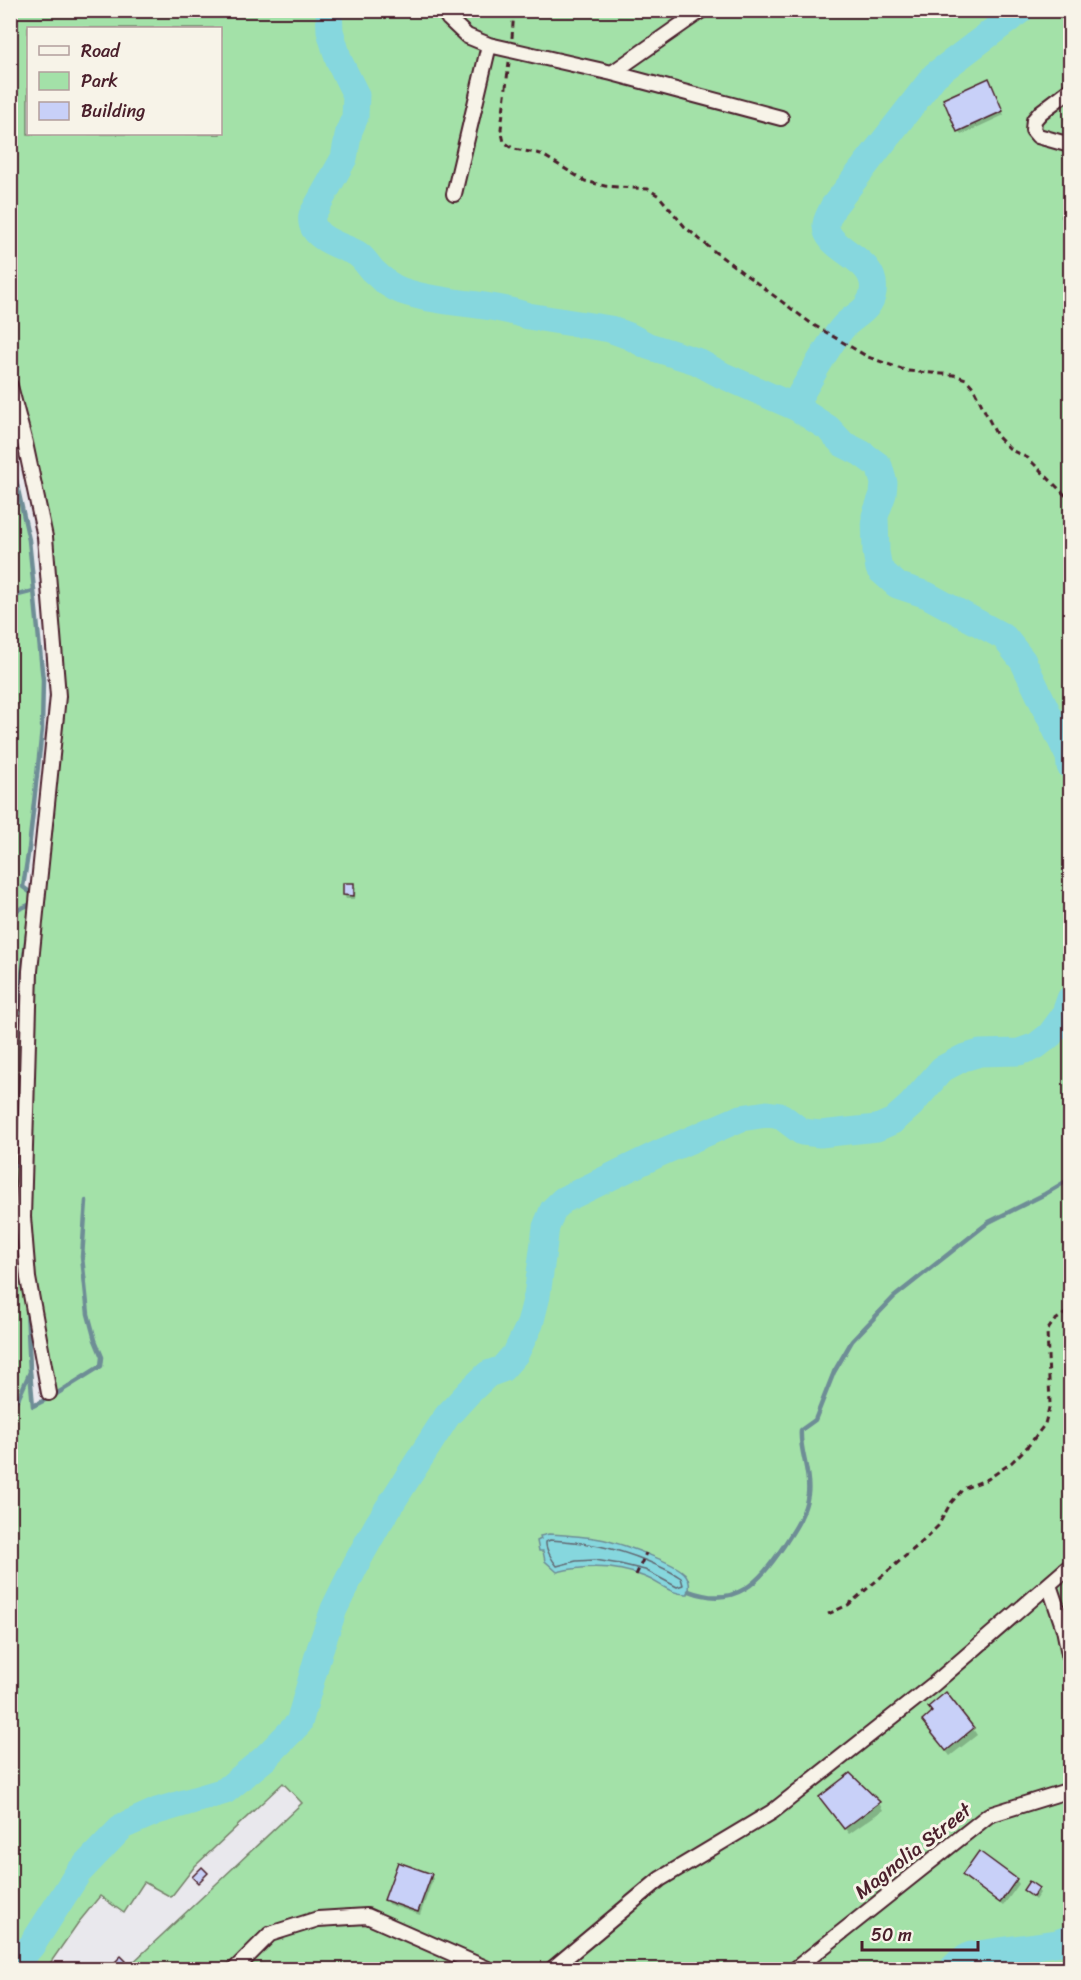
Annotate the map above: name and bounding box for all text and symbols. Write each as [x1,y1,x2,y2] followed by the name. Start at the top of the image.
[27,27,222,135] legend
[81,35,121,67] text: Road
[81,65,118,97] text: Park
[81,95,145,127] text: Building
[847,1793,980,1908] street label: Magnolia Street
[862,1914,978,1952] scale bar
[871,1919,912,1951] text: 50 m

